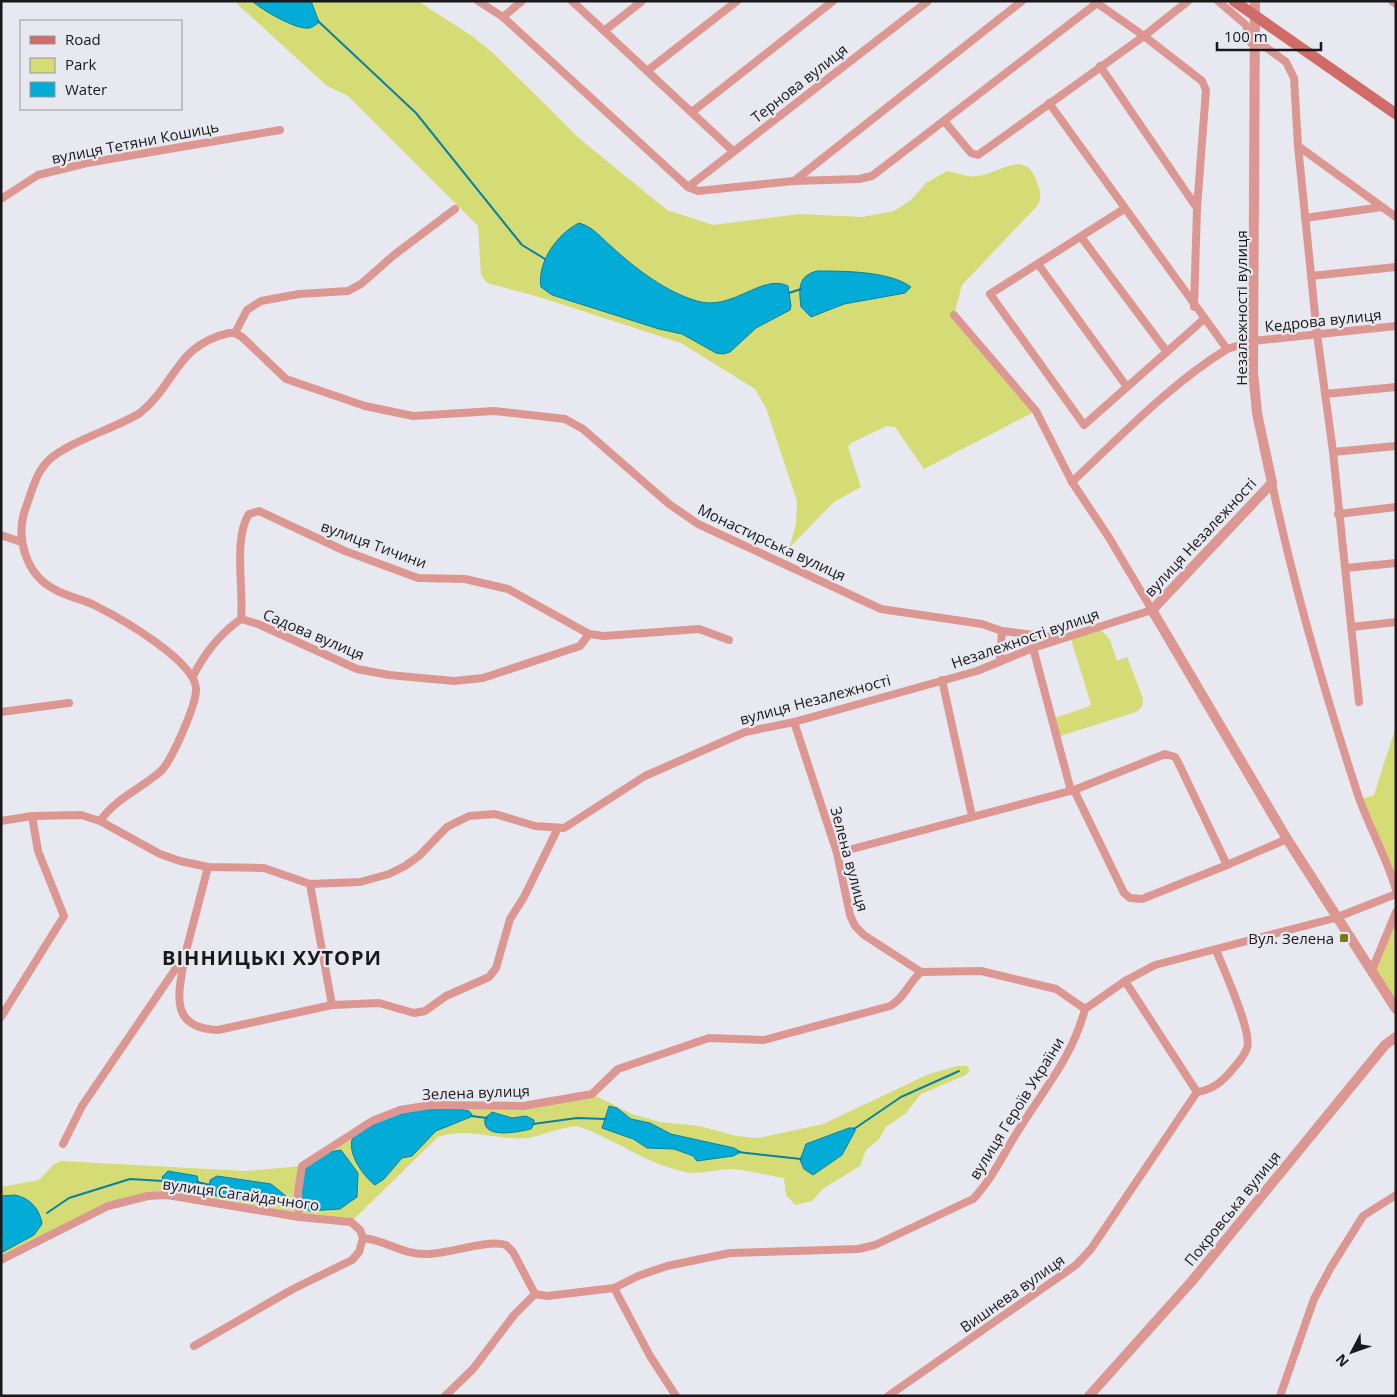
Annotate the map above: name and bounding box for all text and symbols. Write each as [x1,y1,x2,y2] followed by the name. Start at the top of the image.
[20,20,182,110] legend
[1217,20,1321,52] scale bar
[1224,26,1268,46] text: 100 m
[65,29,101,49] text: Road
[747,39,851,127] street label: Тернова вулиця
[65,54,96,74] text: Park
[65,79,107,99] text: Water
[50,116,221,168] street label: вулиця Тетяни Кошиць
[1231,230,1251,386] street label: Незалежності вулиця
[1264,304,1382,336] street label: Кедрова вулиця
[1140,473,1260,601] street label: вулиця Незалежності
[695,499,849,585] street label: Монастирська вулиця
[318,516,430,572] street label: вулиця Тичини
[948,603,1102,673] street label: Незалежності вулиця
[260,604,368,664] street label: Садова вулиця
[737,669,893,729] street label: вулиця Незалежності
[826,804,874,914] street label: Зелена вулиця
[1248,928,1334,948] place label: Вул. Зелена
[1338,932,1350,944] marker: Вул. Зелена
[162,944,382,971] district label: ВІННИЦЬКІ ХУТОРИ
[964,1033,1068,1183] street label: вулиця Героїв України
[422,1080,530,1104] street label: Зелена вулиця
[1179,1146,1285,1270] street label: Покровська вулиця
[161,1173,321,1215] street label: вулиця Сагайдачного
[956,1249,1068,1337] street label: Вишнева вулиця
[1327,1327,1377,1377] north arrow
[1331,1350,1353,1371] text: N

